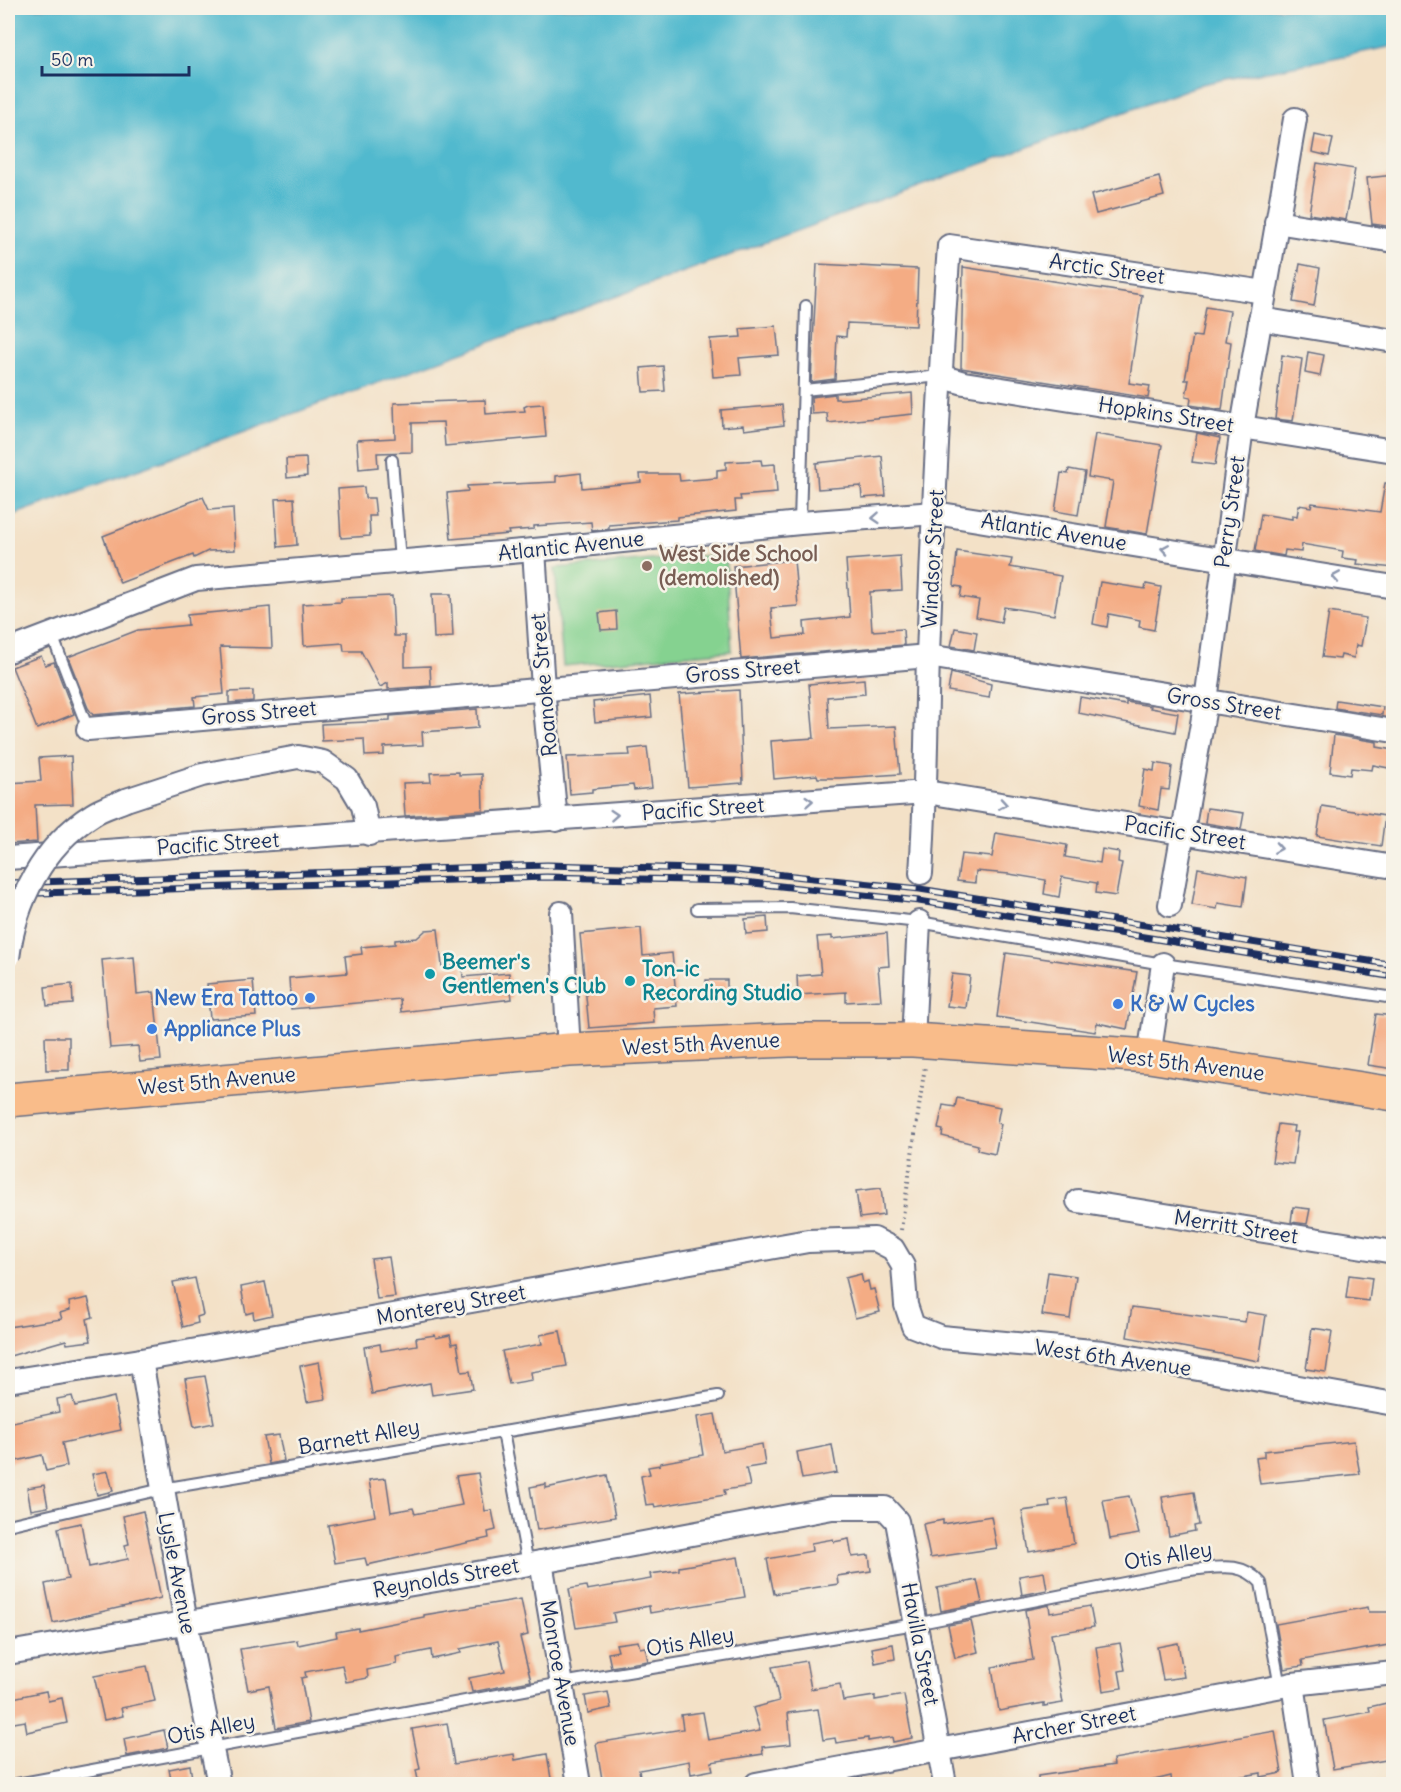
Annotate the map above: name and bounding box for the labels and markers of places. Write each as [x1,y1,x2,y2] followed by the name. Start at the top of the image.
[659,540,818,591] place label: West Side School (demolished)
[640,559,654,573] marker: West Side School (demolished)
[442,948,606,999] place label: Beemer's Gentlemen's Club
[642,955,802,1006] place label: Ton-ic Recording Studio
[423,967,437,981] marker: Beemer's Gentlemen's Club
[623,974,637,988] marker: Ton-ic Recording Studio
[154,984,298,1011] place label: New Era Tattoo
[1130,990,1255,1017] place label: K & W Cycles
[303,991,317,1005] marker: New Era Tattoo
[1111,997,1125,1011] marker: K & W Cycles
[164,1015,301,1042] place label: Appliance Plus
[145,1022,159,1036] marker: Appliance Plus

